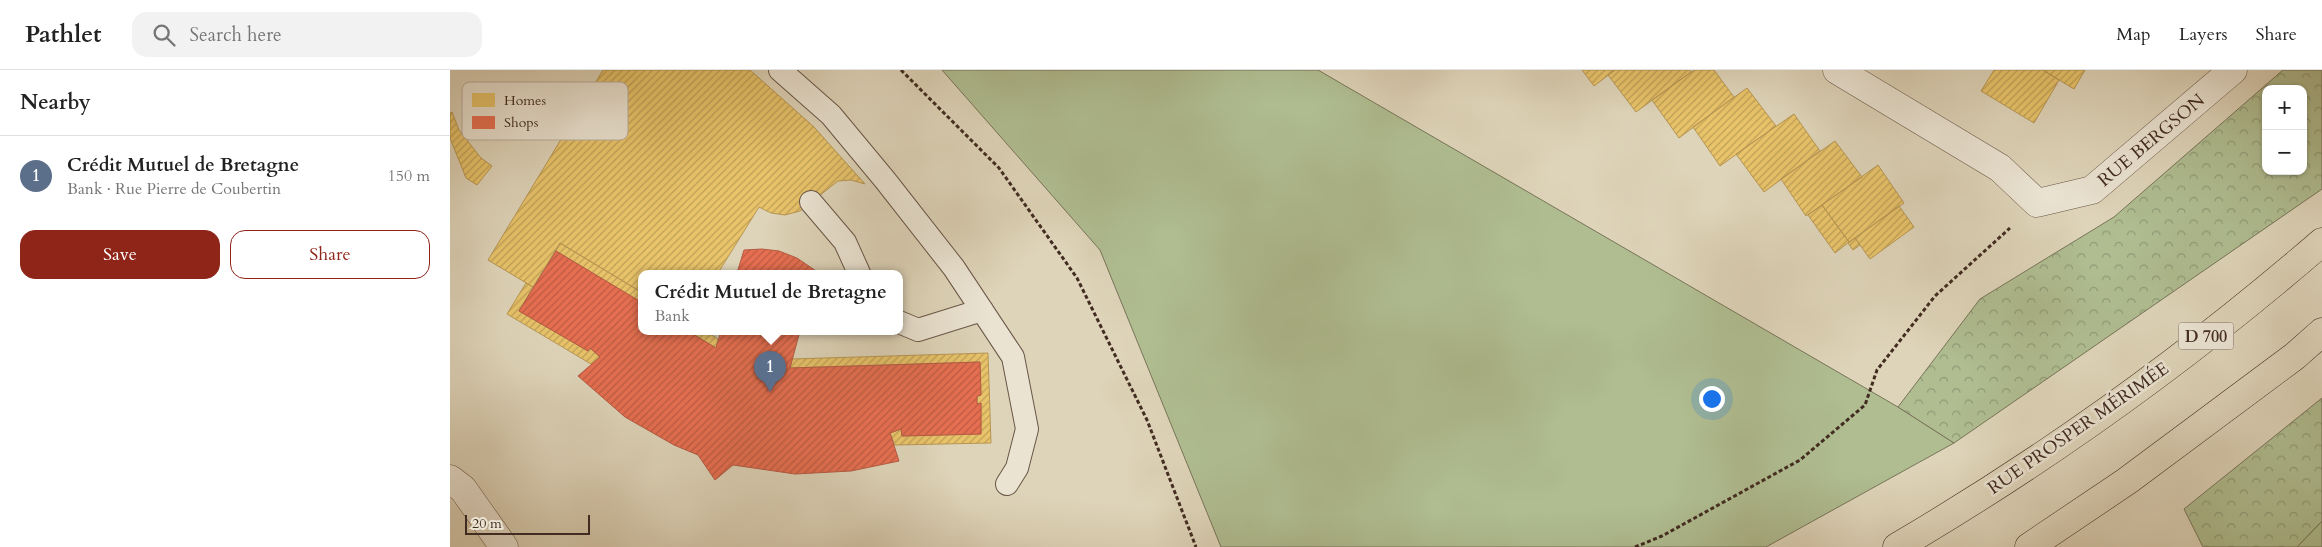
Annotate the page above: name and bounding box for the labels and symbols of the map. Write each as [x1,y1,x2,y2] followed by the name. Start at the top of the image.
[462,82,628,140] legend
[2092,88,2211,193] street label: RUE BERGSON
[504,91,546,110] text: Homes
[504,113,539,132] text: Shops
[2178,322,2234,350] road number: D 700
[754,351,786,392] pin: 1
[1983,356,2174,501] street label: RUE PROSPER MÉRIMÉE
[1699,386,1725,412] your location
[465,512,590,535] scale bar

